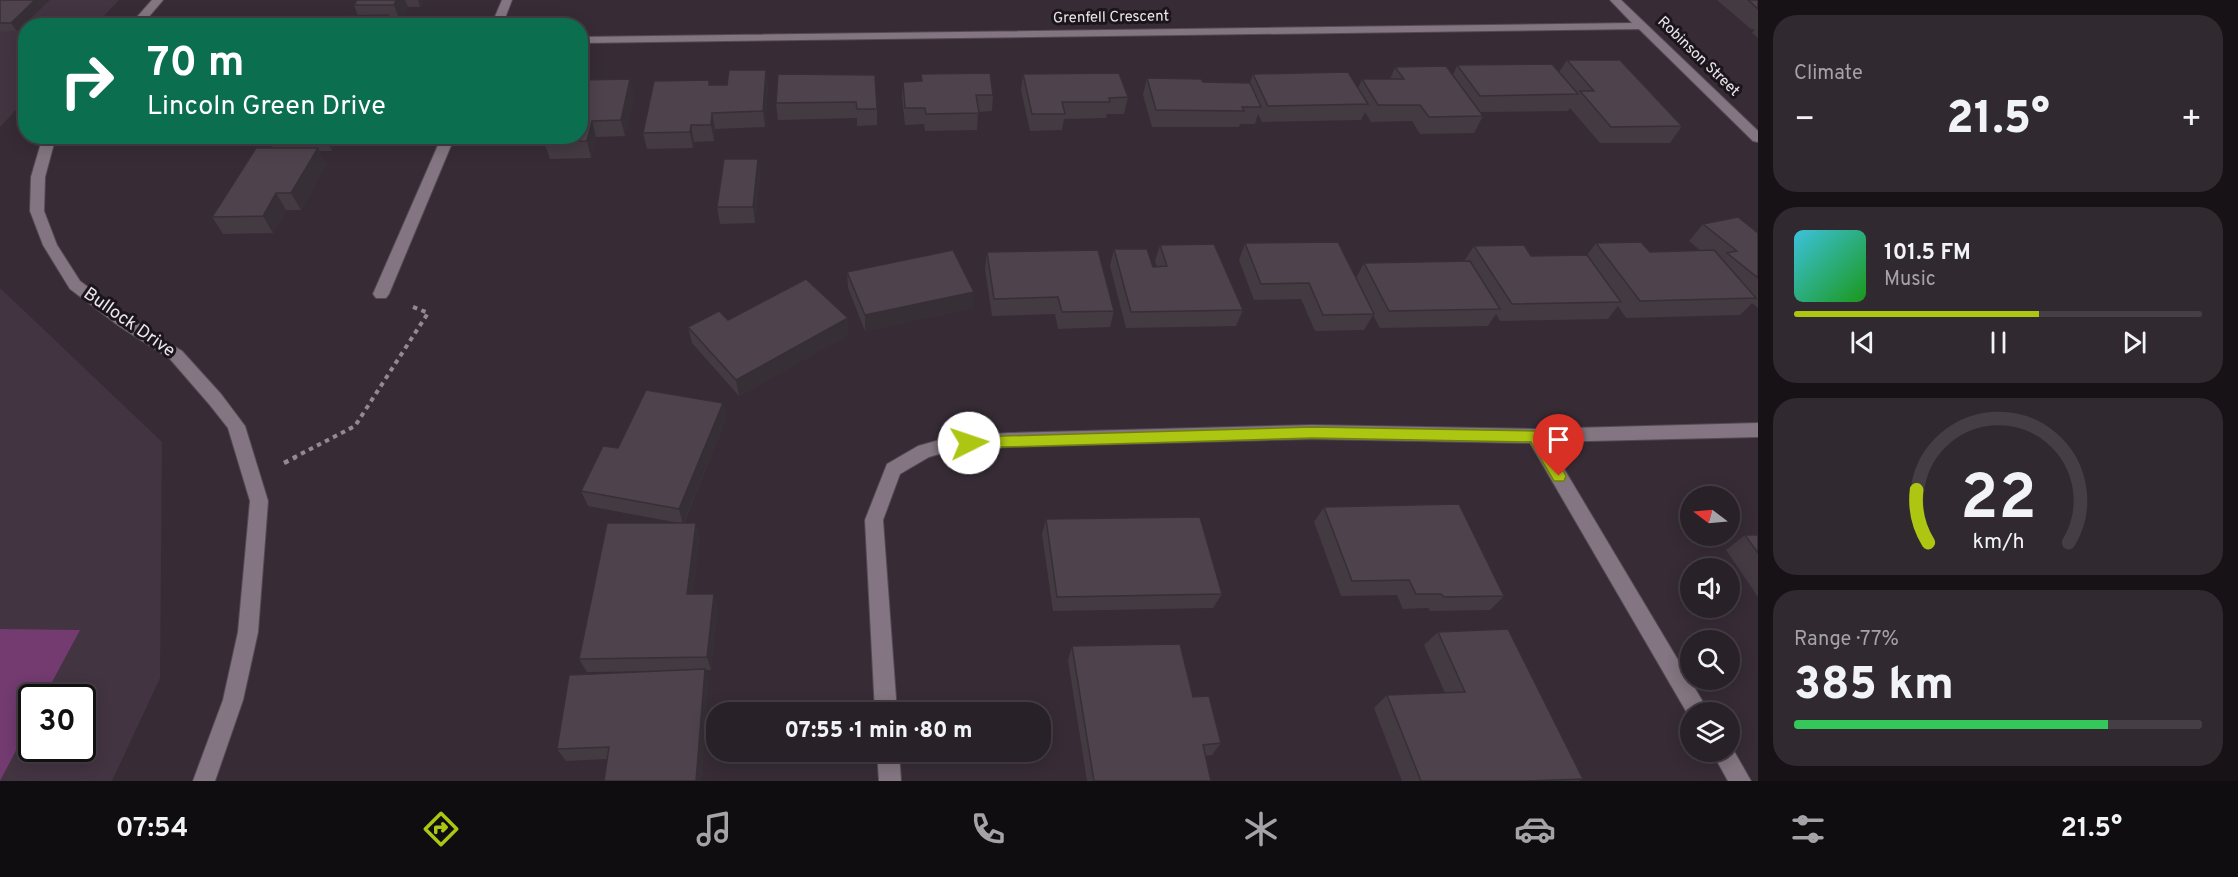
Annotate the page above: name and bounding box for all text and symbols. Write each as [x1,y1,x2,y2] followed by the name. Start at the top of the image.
[1053,7,1169,29] street label: Grenfell Crescent
[1653,13,1743,101] street label: Robinson Street
[147,38,245,91] text: 70 m
[48,42,126,120] icon: right
[1794,61,1863,87] text: Climate
[147,90,386,124] text: Lincoln Green Drive
[1946,92,2050,149] text: 21.5°
[1794,100,1815,142] text: −
[2181,100,2202,142] text: +
[1884,240,1971,267] text: 101.5 FM
[1884,267,1936,293] text: Music
[79,283,179,363] street label: Bullock Drive
[1846,326,1879,359] icon: previous
[1982,326,2015,359] icon: pause
[2118,326,2151,359] icon: next
[937,411,1001,475] position arrow
[1533,414,1584,476] pin
[1542,423,1575,456] icon: arrive
[1960,462,2036,541] text: 22
[1680,486,1740,546] north arrow
[1680,486,1740,762] map controls
[1972,530,2024,557] text: km/h
[1680,558,1740,618] button: sound
[1794,627,1899,653] text: Range · 77%
[1680,630,1740,690] button: search
[1794,658,1954,715] text: 385 km
[18,684,96,762] speed limit sign: 30
[1680,702,1740,762] button: layers
[784,718,973,745] text: 07:55 · 1 min · 80 m
[420,808,462,850] icon: directions
[693,808,735,850] icon: music
[967,808,1009,850] icon: phone
[1240,808,1282,850] icon: climate
[1514,808,1556,850] icon: car
[1787,808,1829,850] icon: filters
[116,812,188,846] text: 07:54
[2061,812,2122,846] text: 21.5°

